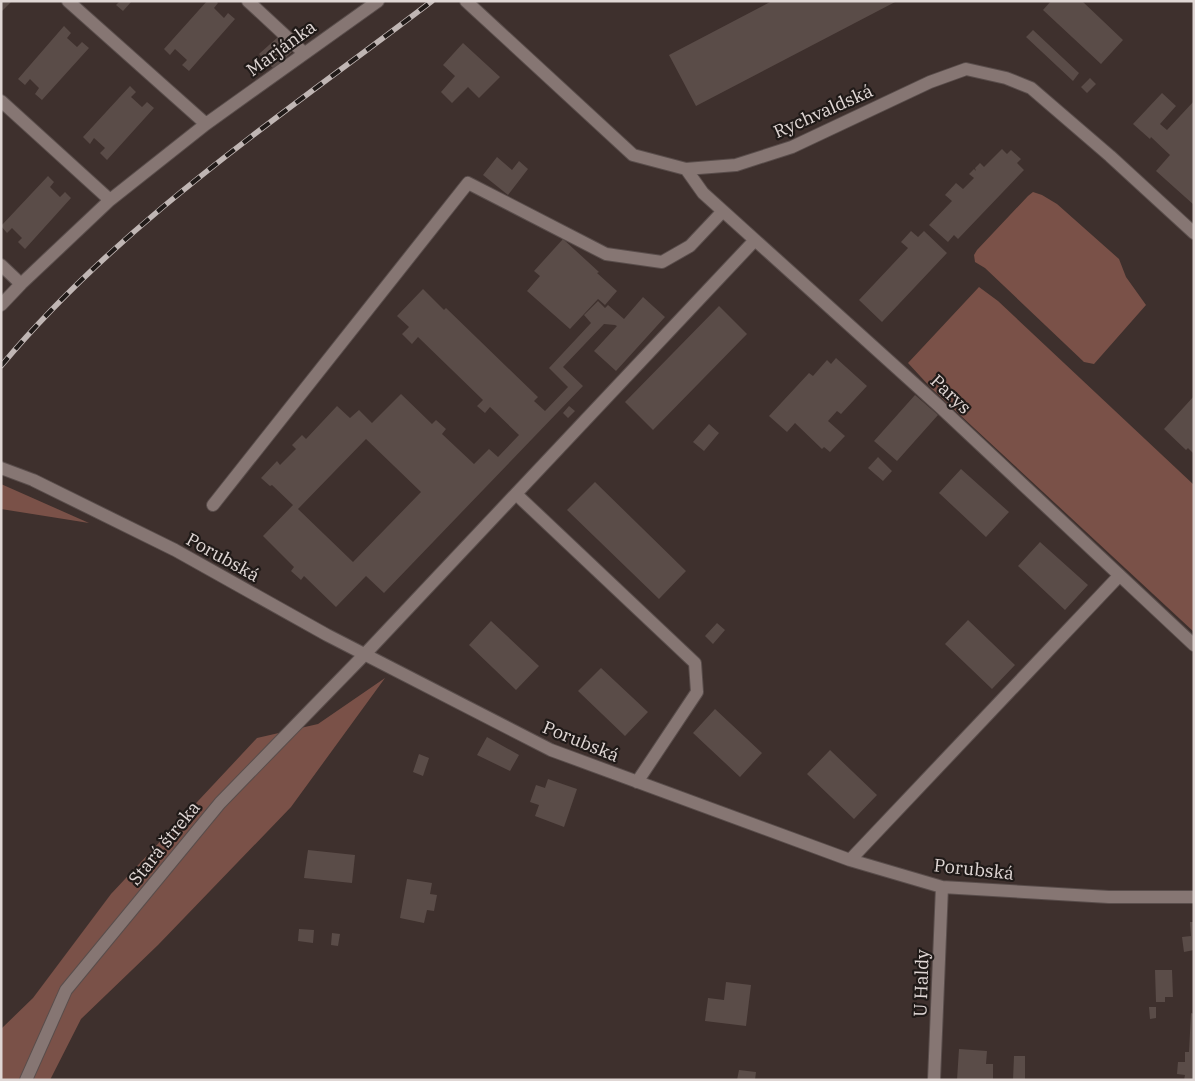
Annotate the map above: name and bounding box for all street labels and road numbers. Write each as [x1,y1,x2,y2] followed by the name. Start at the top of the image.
[242,15,321,81] street label: Marjánka
[770,79,876,143] street label: Rychvaldská
[926,369,976,419] street label: Parys
[182,527,264,587] street label: Porubská
[539,715,623,767] street label: Porubská
[123,796,205,890] street label: Stará štreka
[933,853,1015,885] street label: Porubská
[908,949,934,1017] street label: U Haldy

